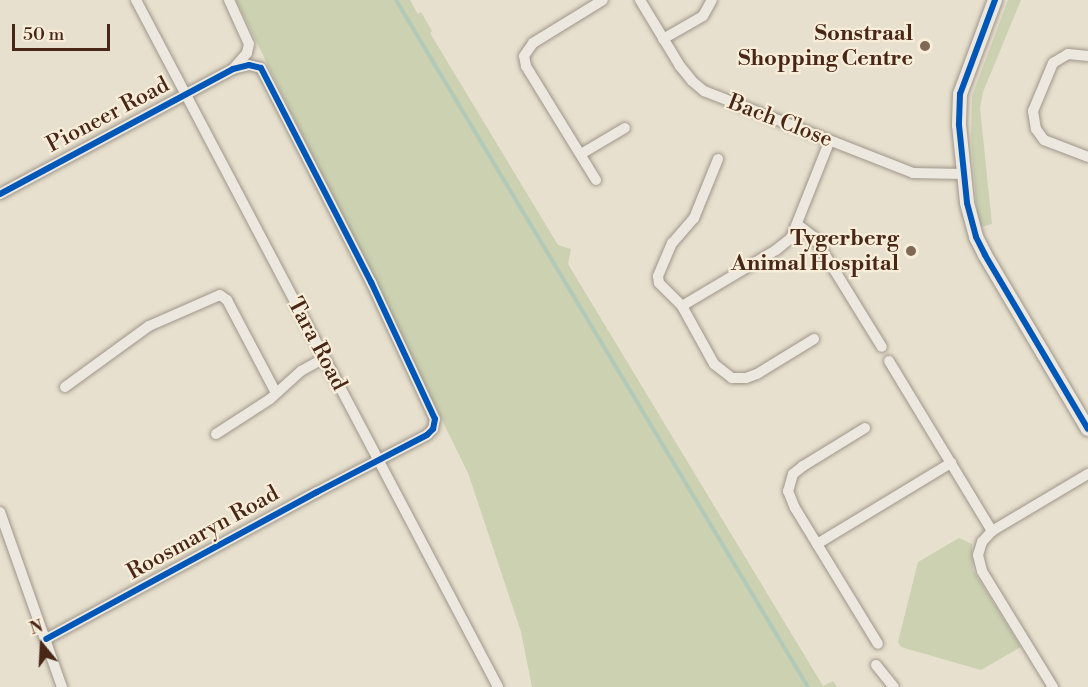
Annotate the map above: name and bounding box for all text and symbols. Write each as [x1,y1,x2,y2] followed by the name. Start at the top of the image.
[15,12,112,50] scale bar
[738,20,913,72] place label: Sonstraal Shopping Centre
[23,23,64,46] text: 50 m
[918,39,932,53] marker: Sonstraal Shopping Centre
[42,72,174,158] street label: Pioneer Road
[724,89,836,153] street label: Bach Close
[731,225,899,276] place label: Tygerberg Animal Hospital
[904,244,918,258] marker: Tygerberg Animal Hospital
[282,293,352,395] street label: Tara Road
[123,480,283,586] street label: Roosmaryn Road
[12,615,72,675] north arrow
[27,616,46,639] text: N

